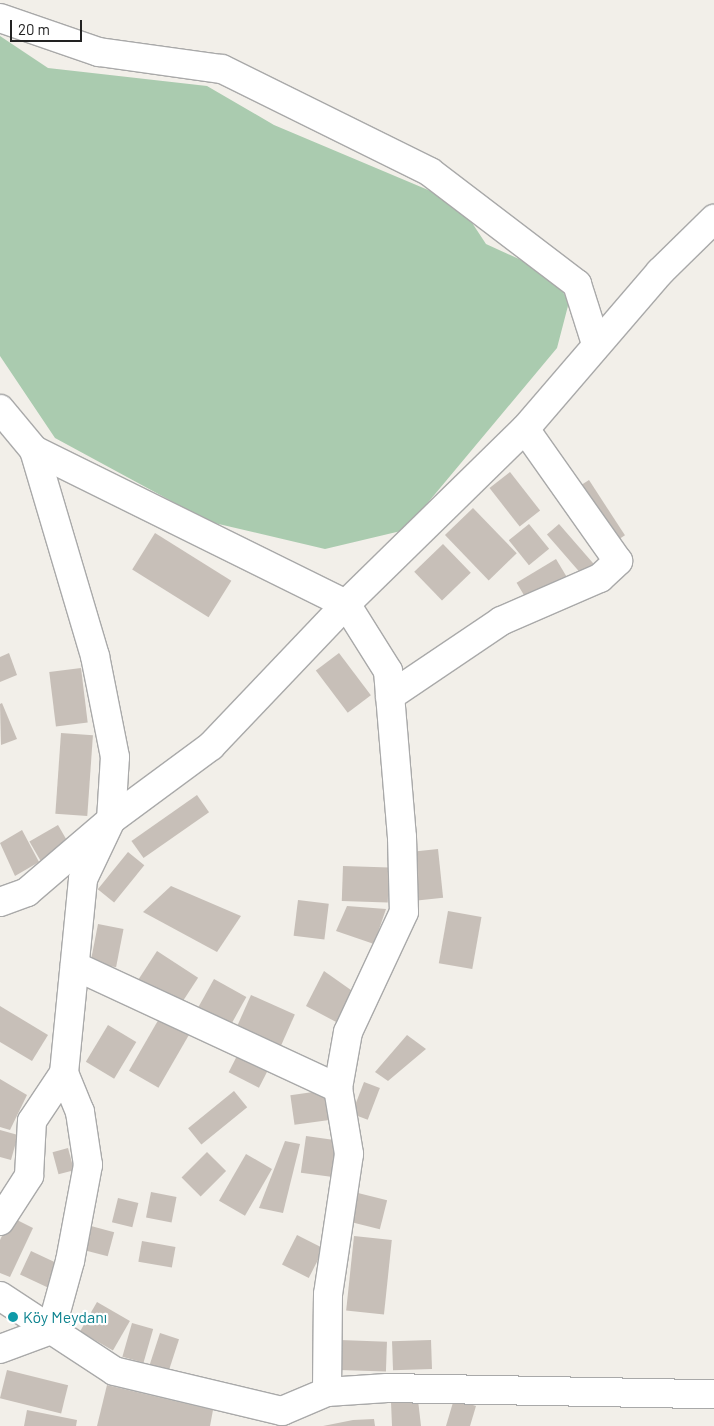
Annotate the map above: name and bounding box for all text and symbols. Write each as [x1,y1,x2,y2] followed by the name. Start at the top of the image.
[12,10,85,42] scale bar
[18,20,50,38] text: 20 m
[23,1307,107,1327] place label: Köy Meydanı
[7,1311,19,1323] marker: Köy Meydanı

